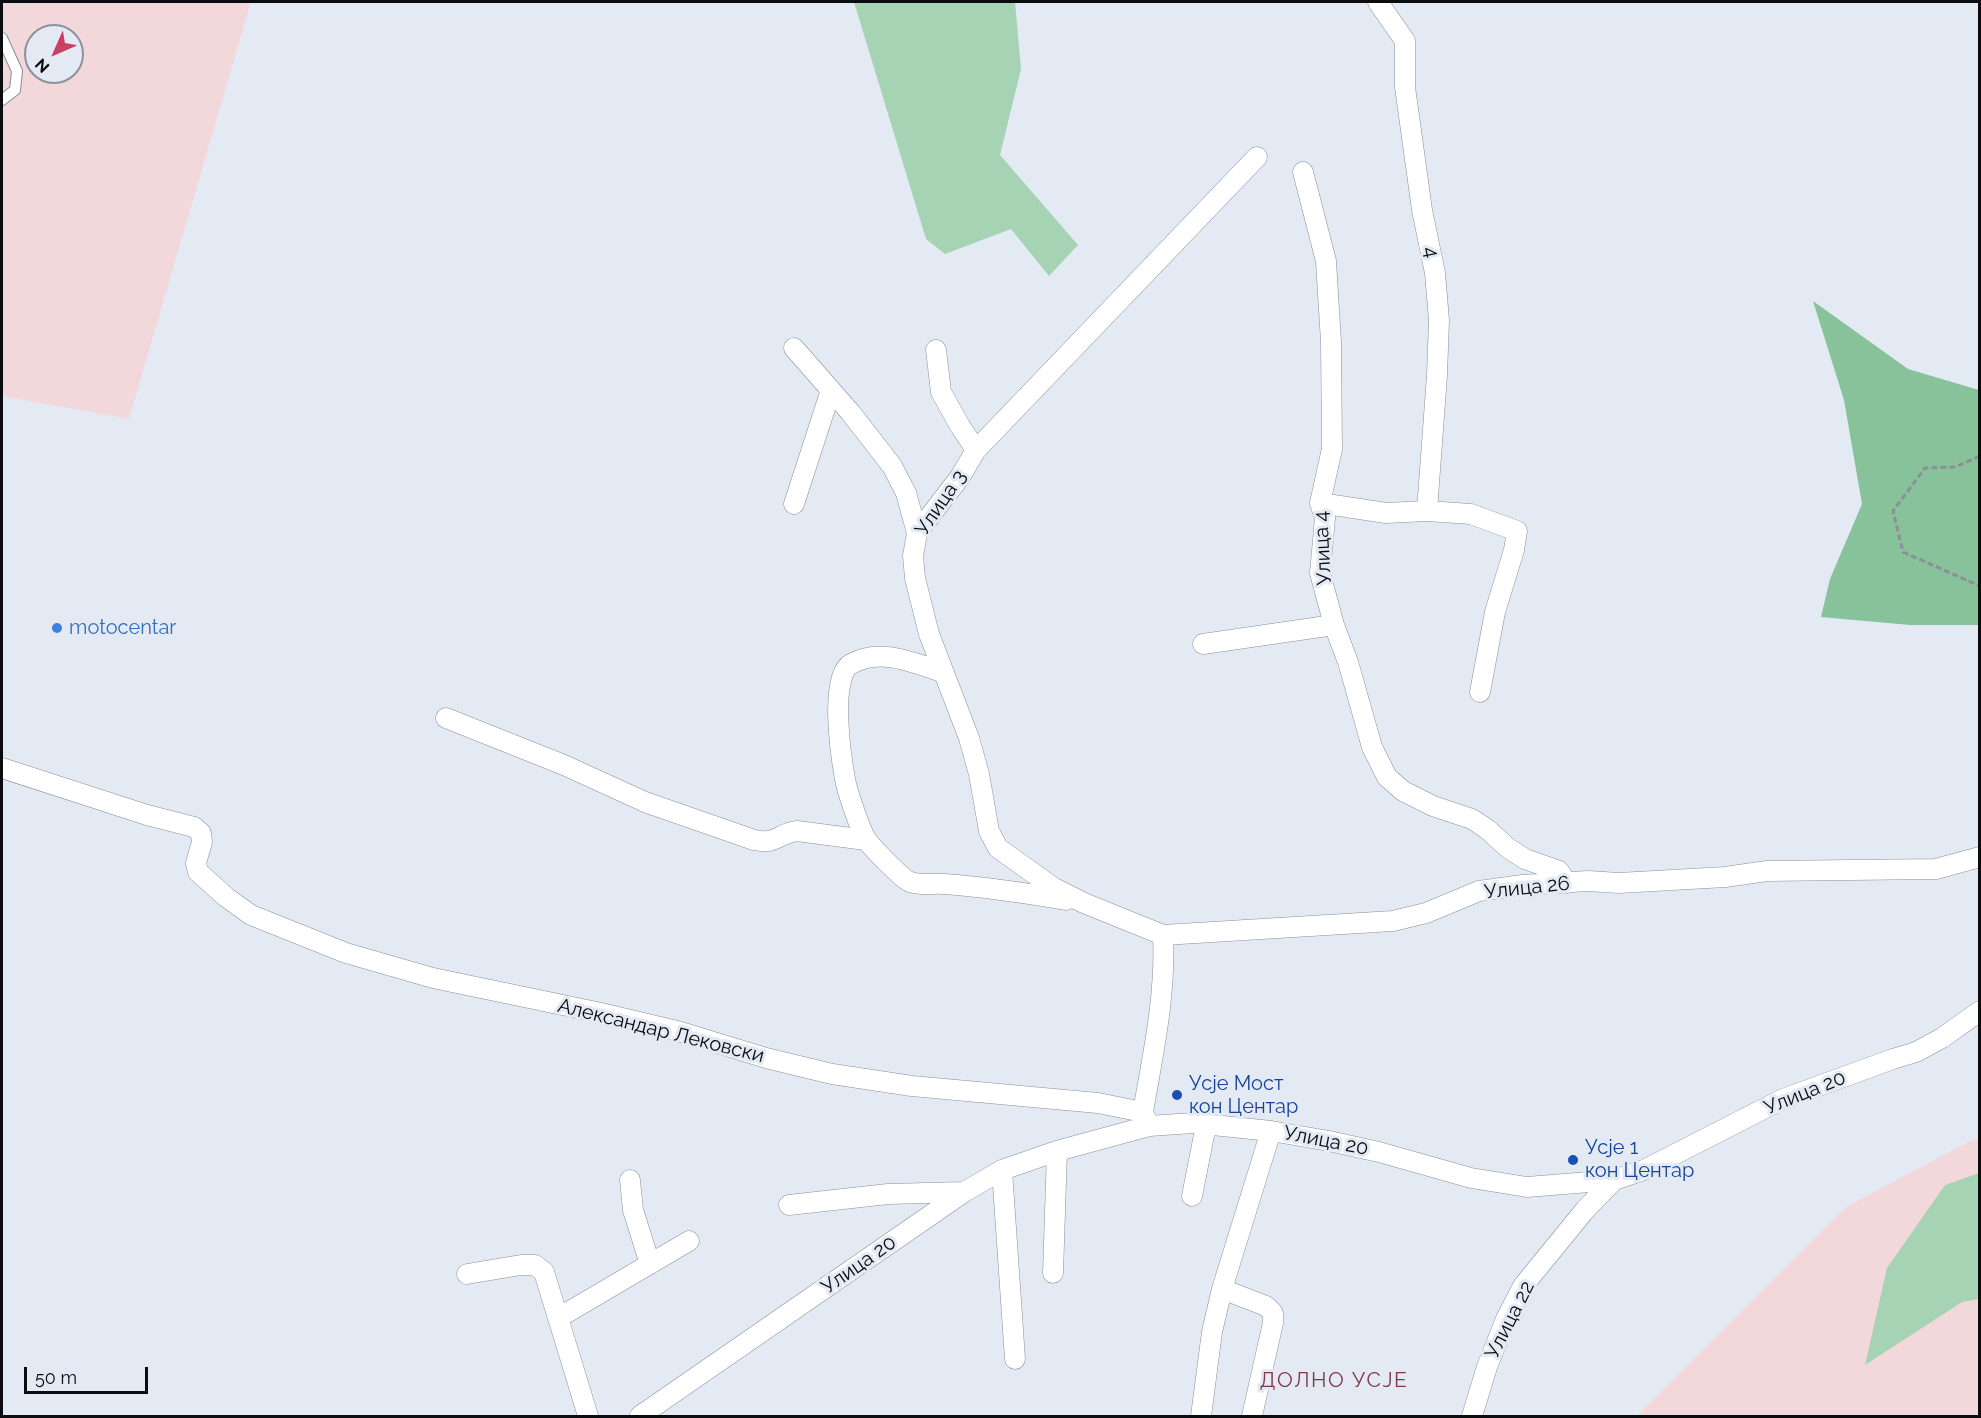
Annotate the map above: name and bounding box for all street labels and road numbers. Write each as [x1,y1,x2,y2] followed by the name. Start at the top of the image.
[1418,244,1444,260] street label: 4
[910,466,972,540] street label: Улица 3
[1309,510,1337,586] street label: Улица 4
[1483,872,1571,904] street label: Улица 26
[555,994,767,1068] street label: Александар Лековски
[1761,1066,1849,1120] street label: Улица 20
[1282,1121,1370,1161] street label: Улица 20
[817,1231,901,1299] street label: Улица 20
[1480,1277,1540,1363] street label: Улица 22

